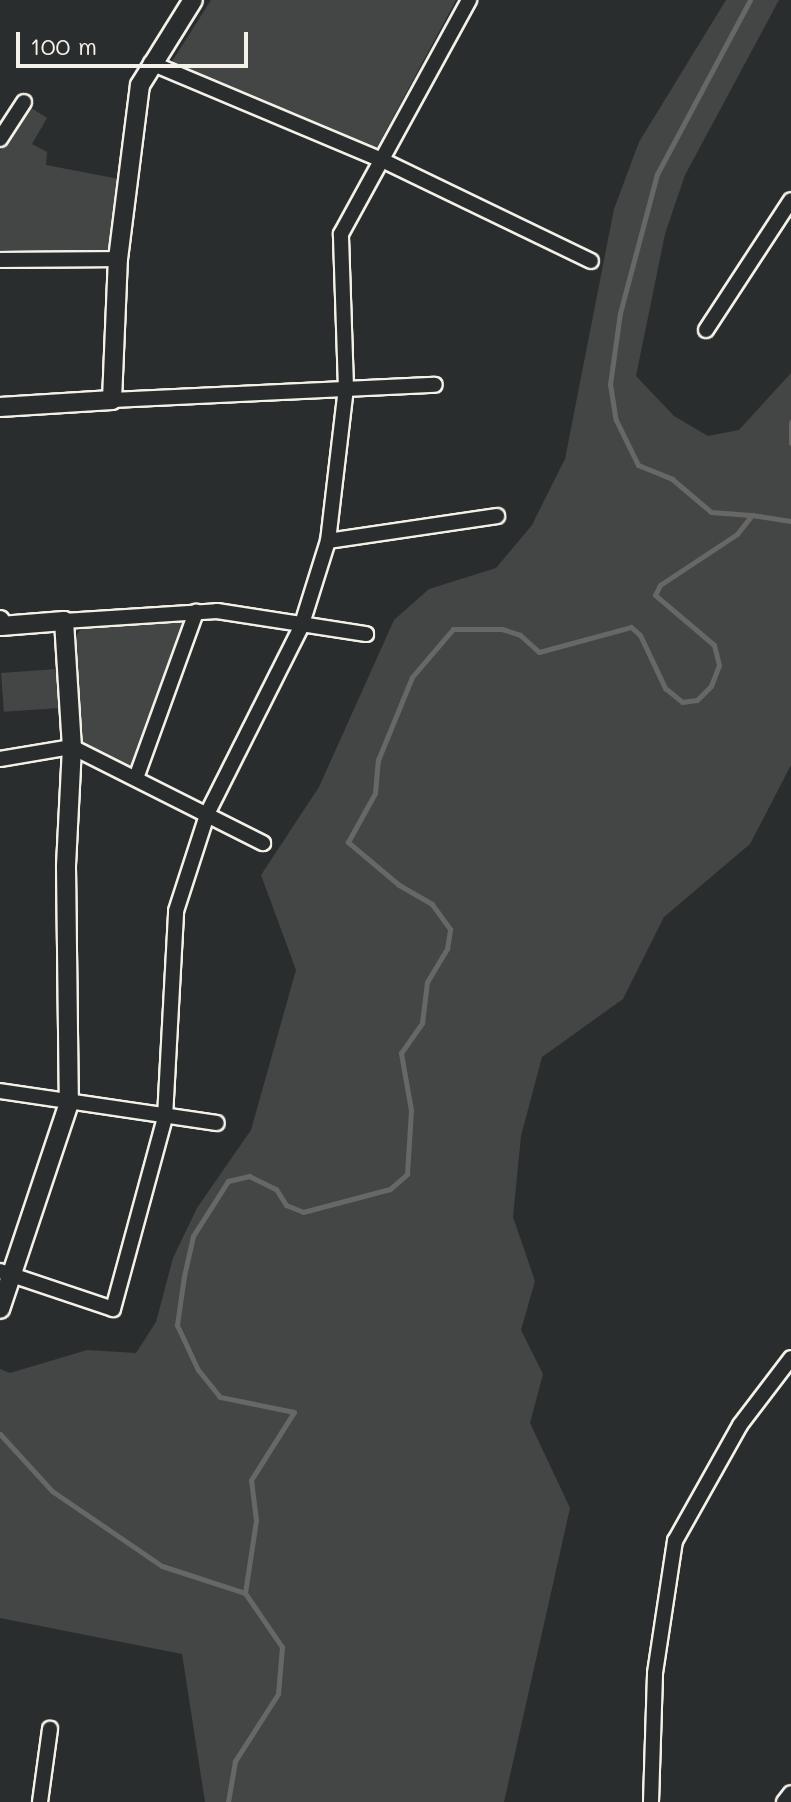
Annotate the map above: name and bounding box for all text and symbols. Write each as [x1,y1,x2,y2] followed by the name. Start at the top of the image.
[20,16,252,66] scale bar
[30,30,97,61] text: 100 m

